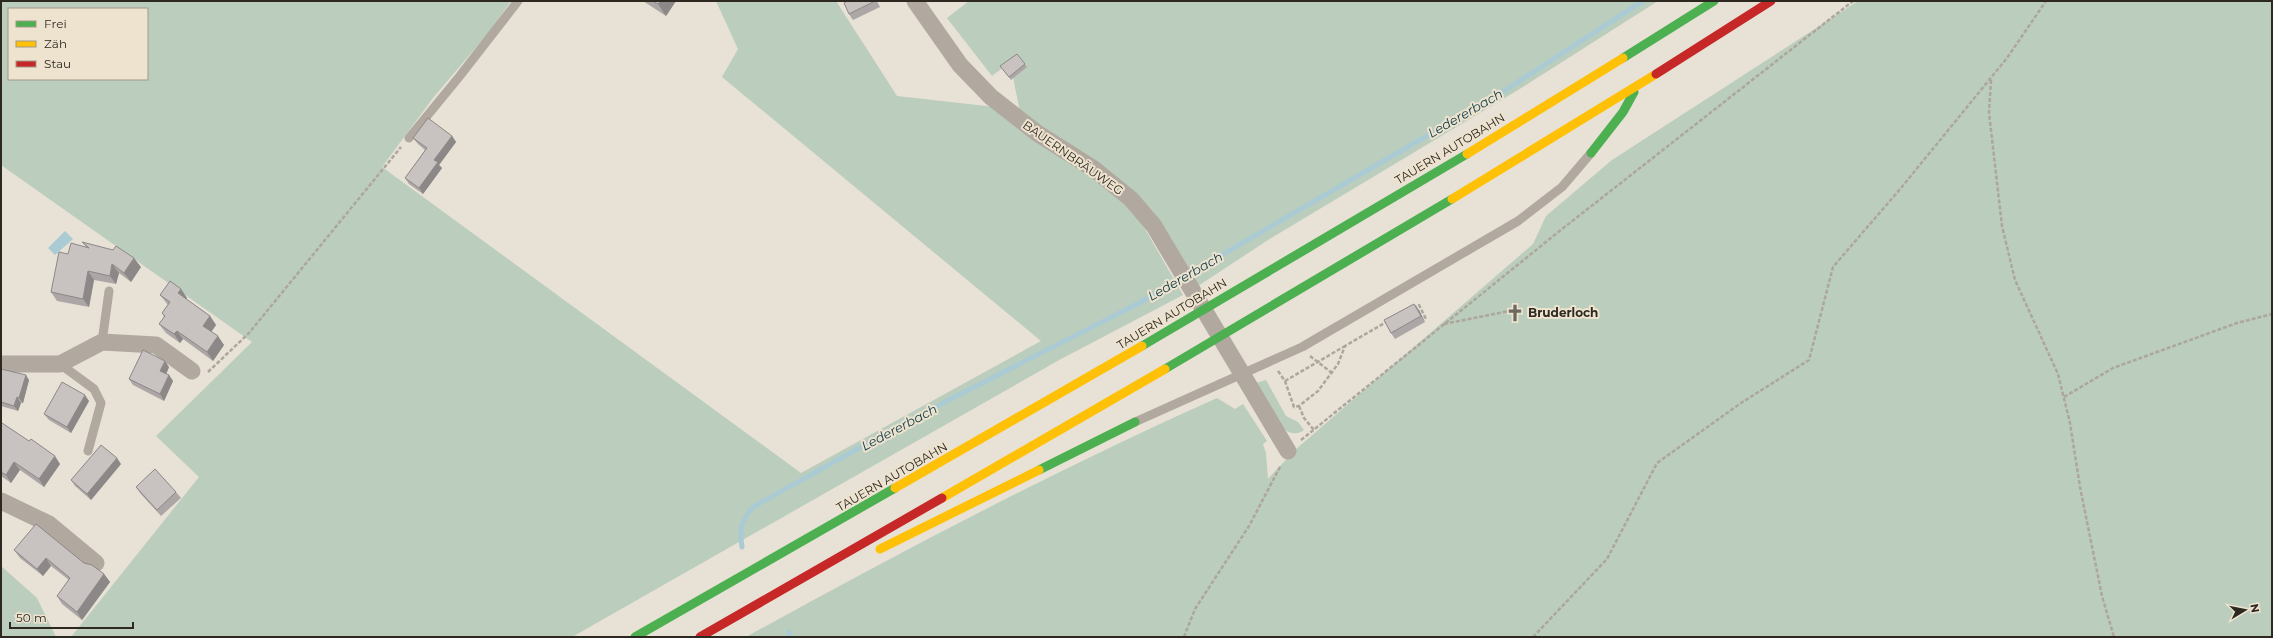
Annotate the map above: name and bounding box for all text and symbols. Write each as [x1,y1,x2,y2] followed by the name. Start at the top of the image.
[8,8,148,80] legend
[44,16,67,31] text: Frei
[44,36,67,51] text: Zäh
[44,56,71,71] text: Stau
[1425,85,1505,141] water label: Ledererbach
[1392,110,1507,187] street label: TAUERN AUTOBAHN
[1020,117,1127,198] street label: BAUERNBRÄUWEG
[1145,248,1225,304] water label: Ledererbach
[1114,275,1229,352] street label: TAUERN AUTOBAHN
[1505,303,1525,323] church icon: Bruderloch
[1528,305,1598,320] place label: Bruderloch
[858,400,940,454] water label: Ledererbach
[834,439,950,514] street label: TAUERN AUTOBAHN
[2225,590,2265,630] north arrow
[2247,603,2263,614] text: N
[10,604,133,630] scale bar
[16,610,47,625] text: 50 m

